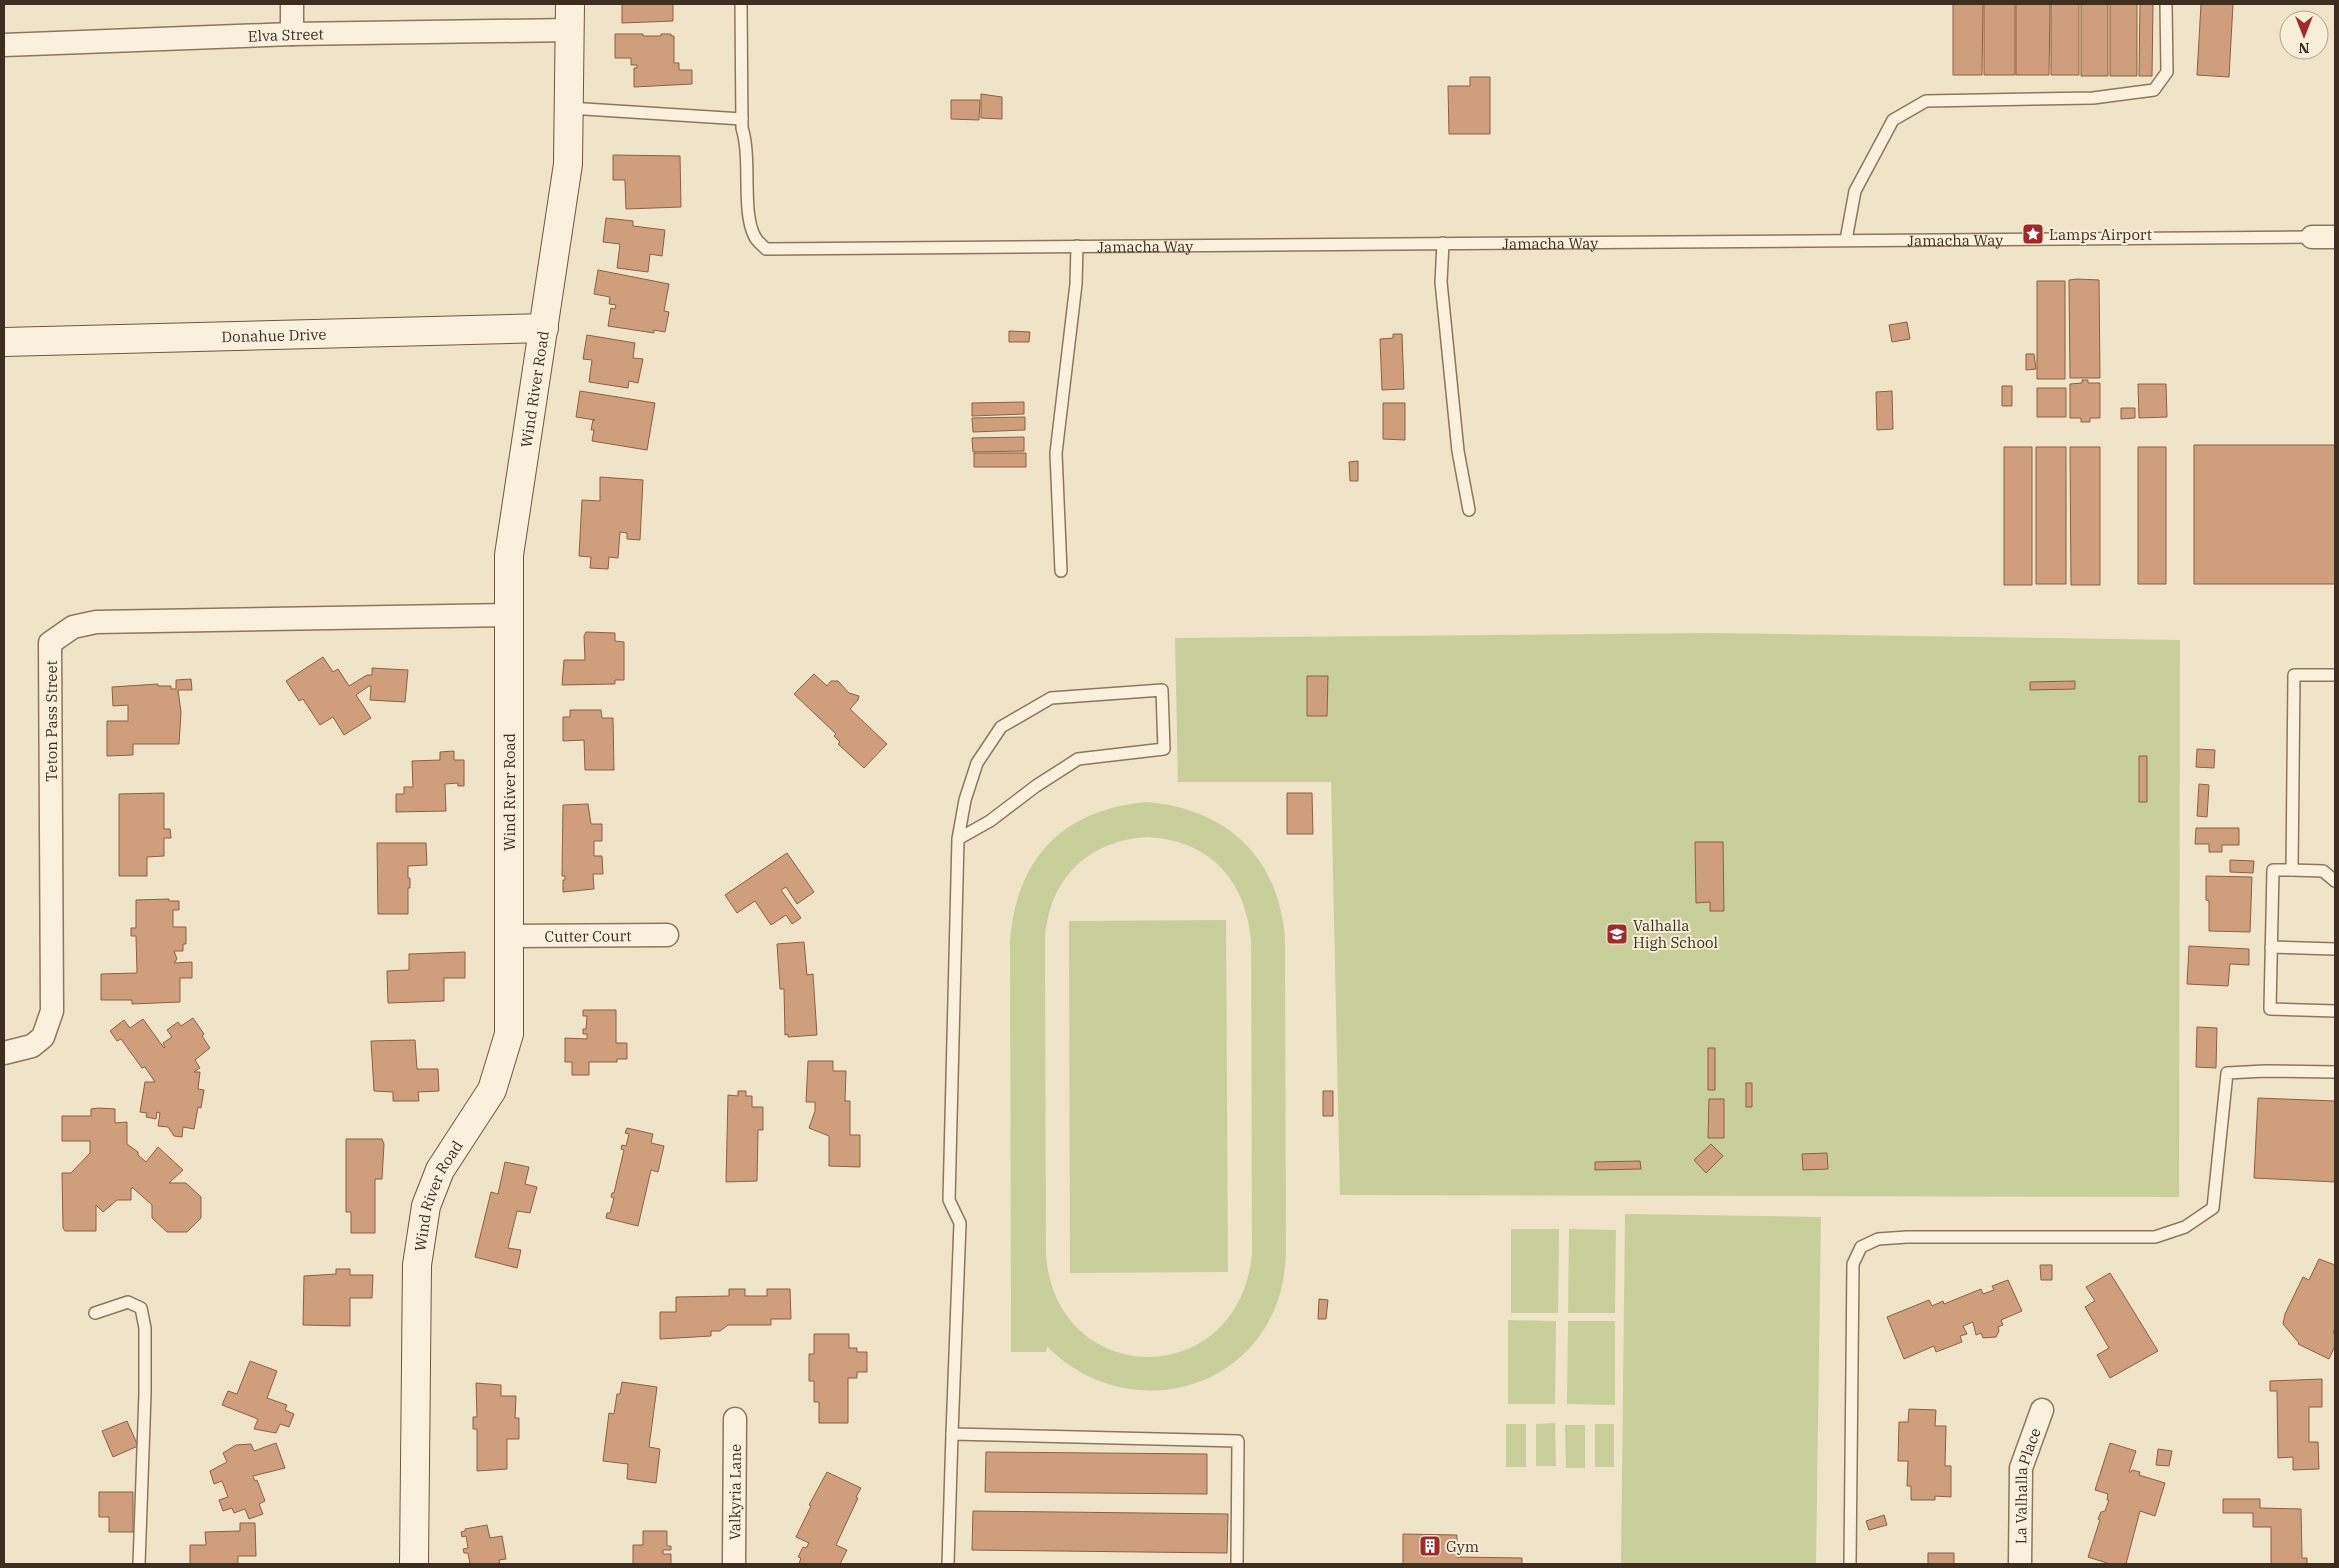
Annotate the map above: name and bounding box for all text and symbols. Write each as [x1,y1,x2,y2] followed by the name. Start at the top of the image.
[2279,10,2329,60] north arrow
[248,24,324,45] street label: Elva Street
[2298,39,2310,57] text: N
[2021,222,2045,246] place icon: Lamps Airport
[2049,225,2152,244] place label: Lamps Airport
[1907,230,2003,250] street label: Jamacha Way
[1502,233,1598,253] street label: Jamacha Way
[1097,236,1193,256] street label: Jamacha Way
[221,324,327,346] street label: Donahue Drive
[516,329,552,449] street label: Wind River Road
[42,660,61,782] street label: Teton Pass Street
[500,733,519,851] street label: Wind River Road
[1633,916,1718,952] place label: Valhalla High School
[1605,922,1629,946] school or university icon: Valhalla High School
[544,926,632,945] street label: Cutter Court
[410,1137,466,1253] street label: Wind River Road
[2011,1425,2044,1544] street label: La Valhalla Place
[725,1444,744,1540] street label: Valkyria Lane
[1418,1534,1442,1558] building icon: Gym
[1446,1537,1479,1556] place label: Gym

